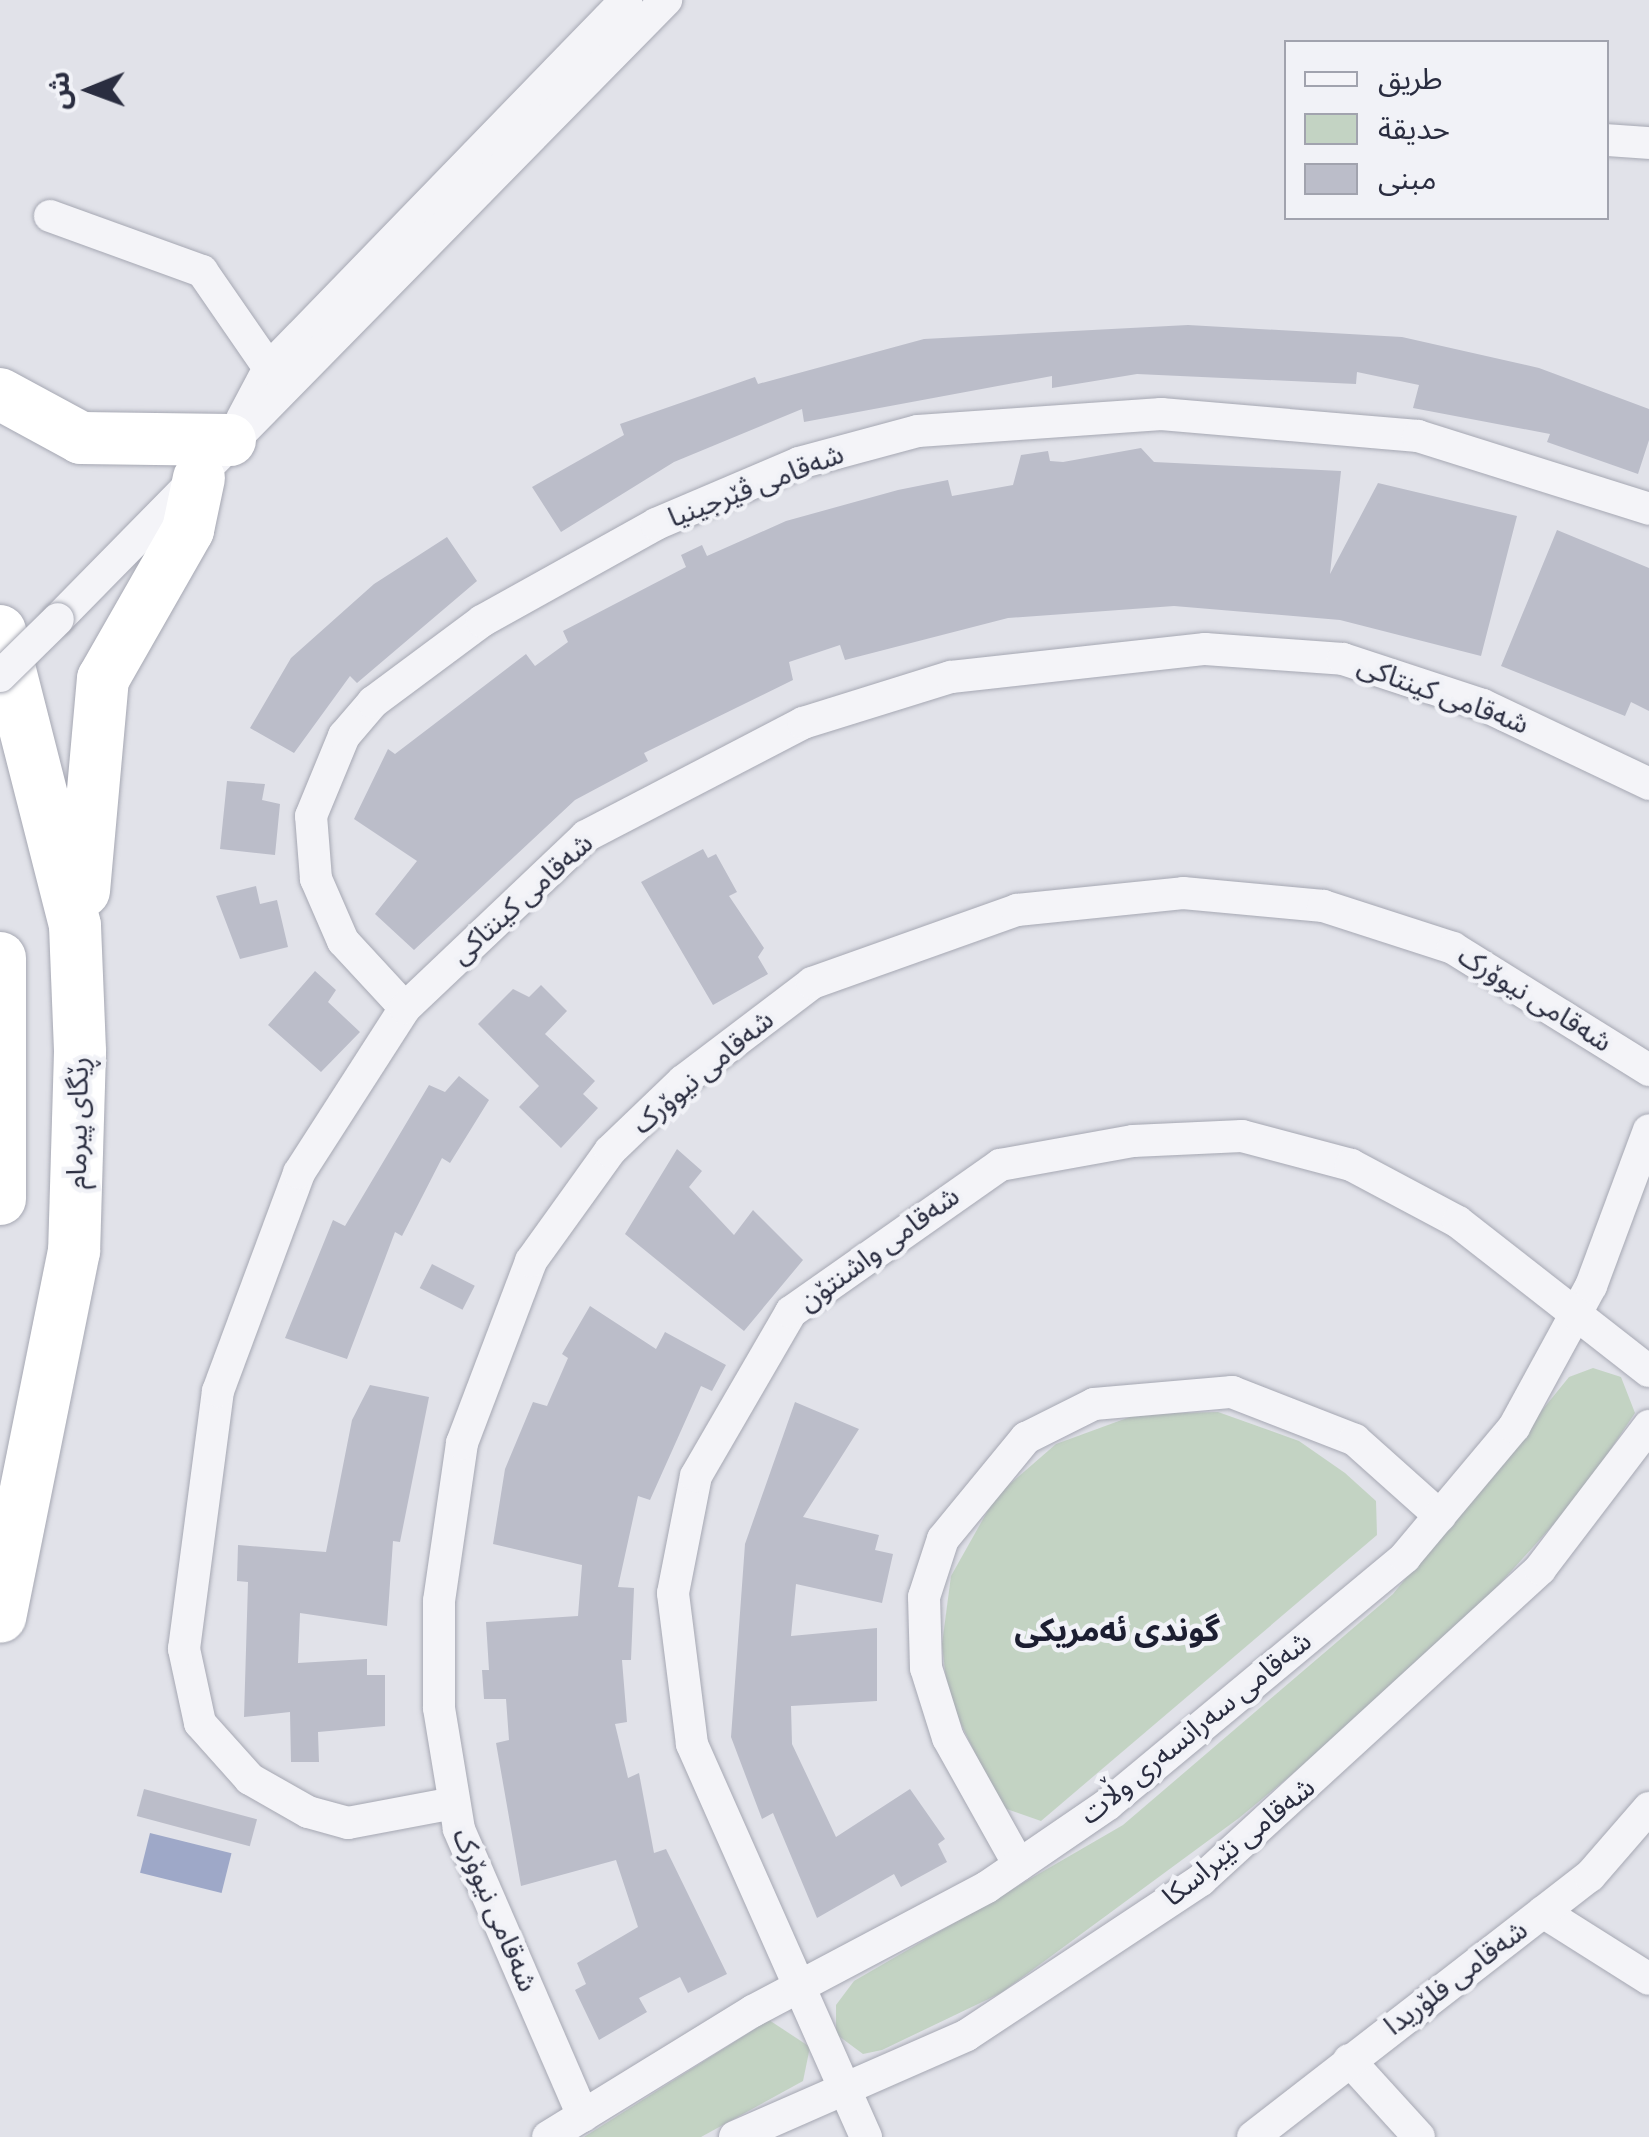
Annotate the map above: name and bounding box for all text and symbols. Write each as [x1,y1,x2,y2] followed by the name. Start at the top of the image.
[40,40,140,140] north arrow
[1284,40,1609,220] legend
[1378,58,1443,101] text: طريق
[40,71,80,110] text: ش
[1378,108,1450,151] text: حديقة
[1378,158,1436,201] text: مبنى
[664,437,848,535] street label: شەقامی ڤێرجینیا
[1353,649,1533,741] street label: شەقامی کینتاکی
[444,826,600,972] street label: شەقامی کینتاکی
[1452,939,1618,1059] street label: شەقامی نیوۆرک
[625,1003,781,1141] street label: شەقامی نیوۆرک
[60,1057,96,1189] street label: ڕێگای پیرمام
[792,1179,966,1319] street label: شەقامی واشنتۆن
[1014,1612,1220,1650] district label: گوندی ئەمریکی
[1074,1624,1318,1832] street label: شەقامی سەرانسەری وڵات
[1156,1770,1322,1914] street label: شەقامی نێبراسکا
[445,1823,545,1997] street label: شەقامی نیوۆرک
[1378,1913,1534,2043] street label: شەقامی فلۆریدا

